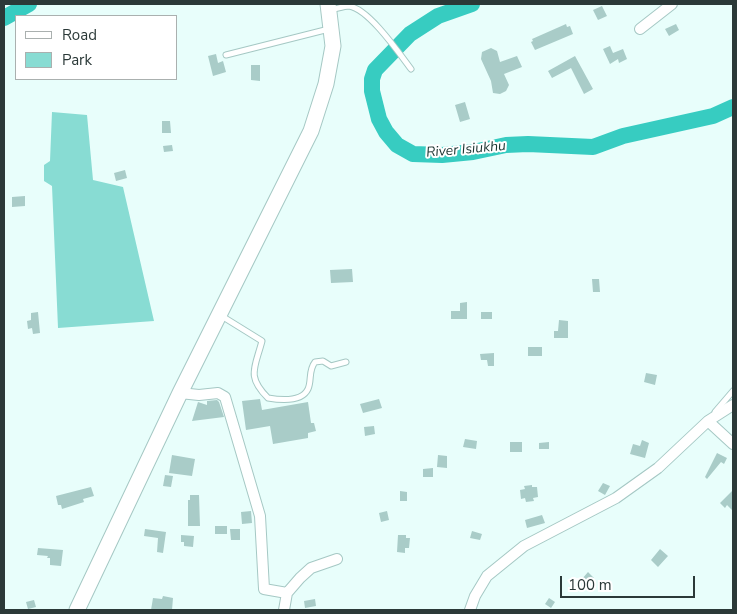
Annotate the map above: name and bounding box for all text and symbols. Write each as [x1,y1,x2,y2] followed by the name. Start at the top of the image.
[15,15,178,80] legend
[62,25,97,45] text: Road
[62,50,92,70] text: Park
[425,138,507,162] water label: River Isiukhu
[562,566,697,598] scale bar
[568,575,612,595] text: 100 m

